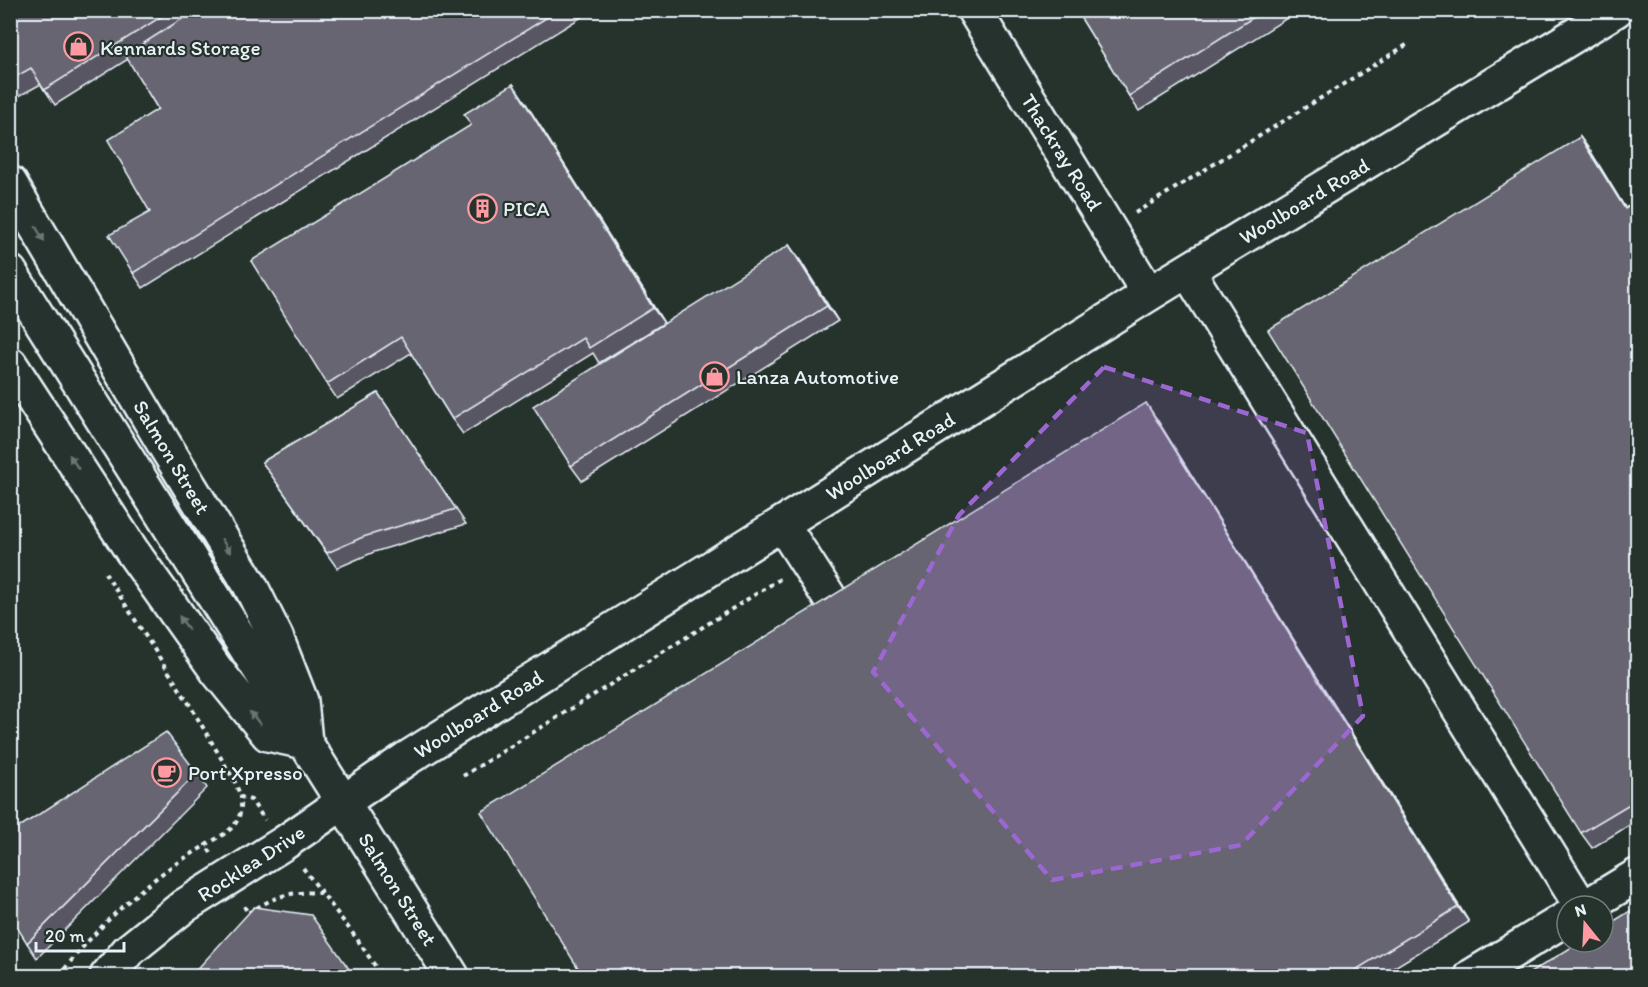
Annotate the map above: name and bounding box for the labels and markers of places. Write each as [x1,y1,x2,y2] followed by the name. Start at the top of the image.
[63,31,95,63] shop icon: Kennards Storage
[100,35,261,60] place label: Kennards Storage
[466,192,498,224] building icon: PICA
[503,196,550,221] place label: PICA
[699,360,731,392] shop icon: Lanza Automotive
[736,364,899,389] place label: Lanza Automotive
[151,756,183,788] cafe icon: Port Xpresso
[188,760,303,785] place label: Port Xpresso

